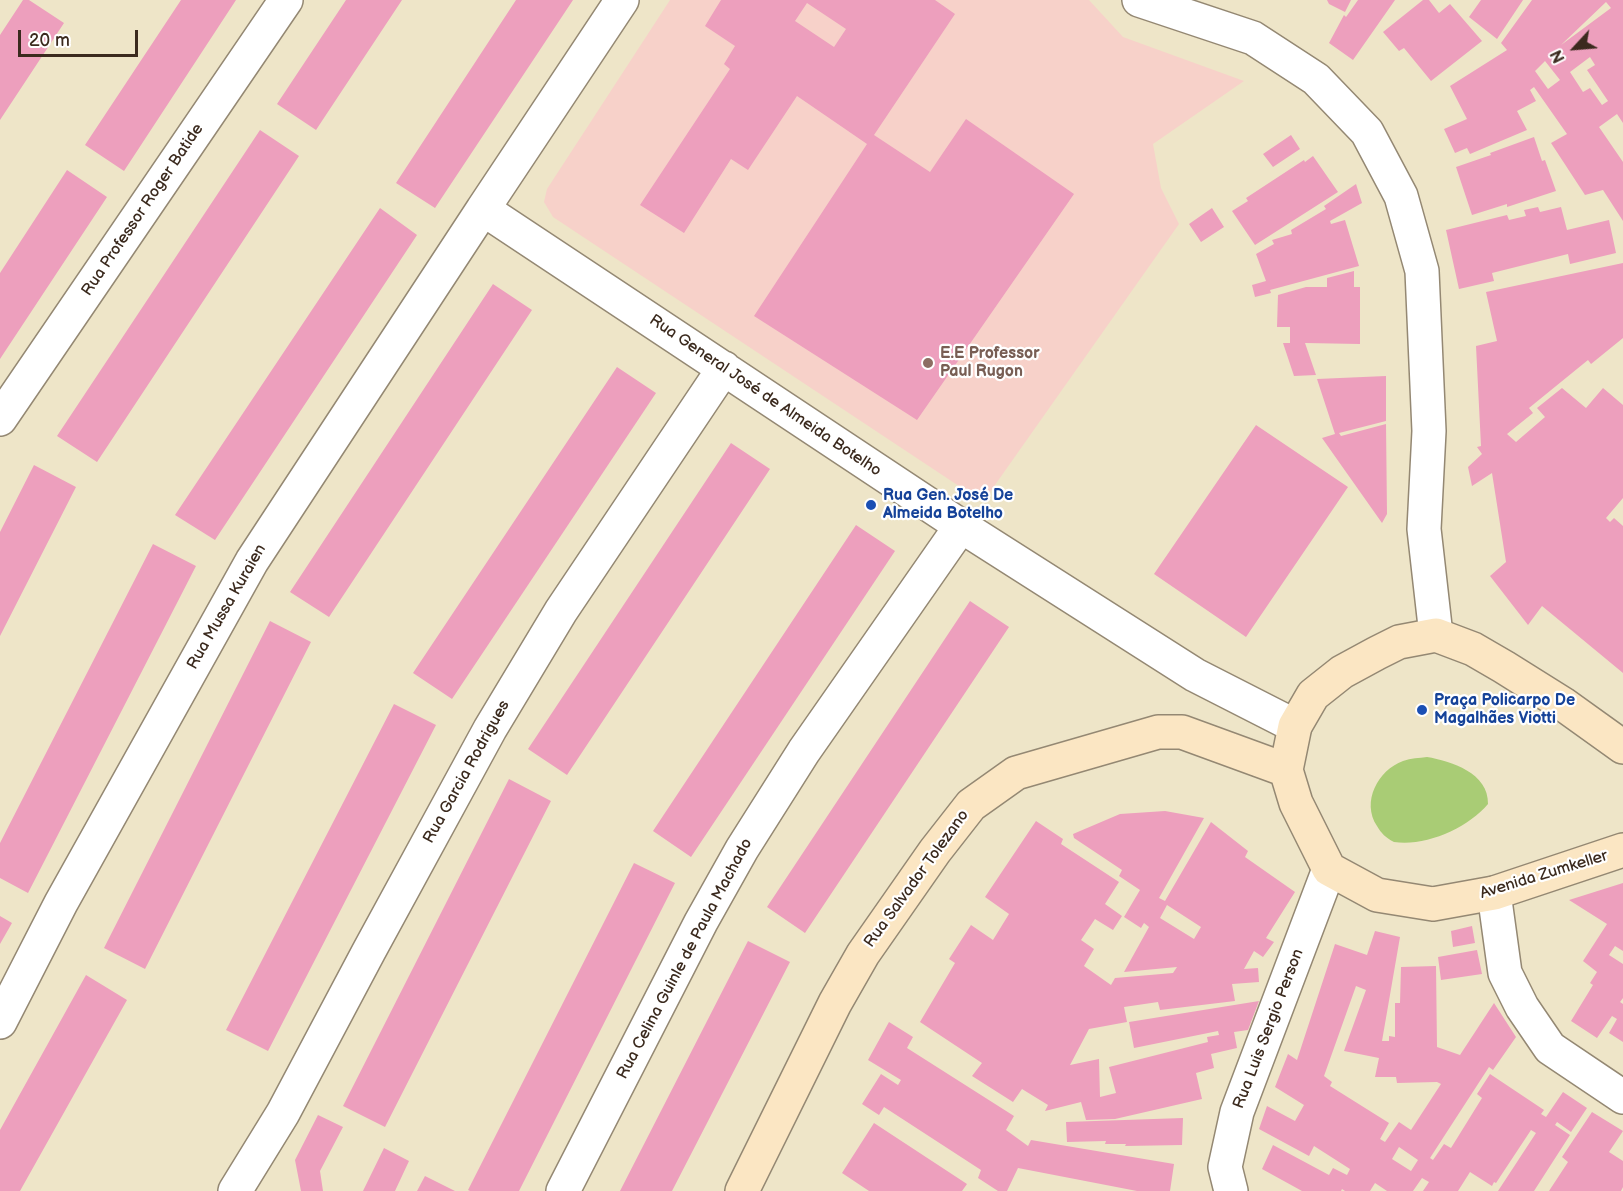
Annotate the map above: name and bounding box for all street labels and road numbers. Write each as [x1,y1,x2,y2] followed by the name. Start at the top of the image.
[78,120,208,300] street label: Rua Professor Roger Batide
[645,311,885,481] street label: Rua General José de Almeida Botelho
[183,541,271,673] street label: Rua Mussa Kuraien
[420,697,514,847] street label: Rua Garcia Rodrigues
[861,806,973,952] street label: Rua Salvador Tolezano
[613,835,757,1083] street label: Rua Celina Guinle de Paula Machado
[1478,846,1610,904] street label: Avenida Zumkeller
[1230,946,1308,1112] street label: Rua Luis Sergio Person

